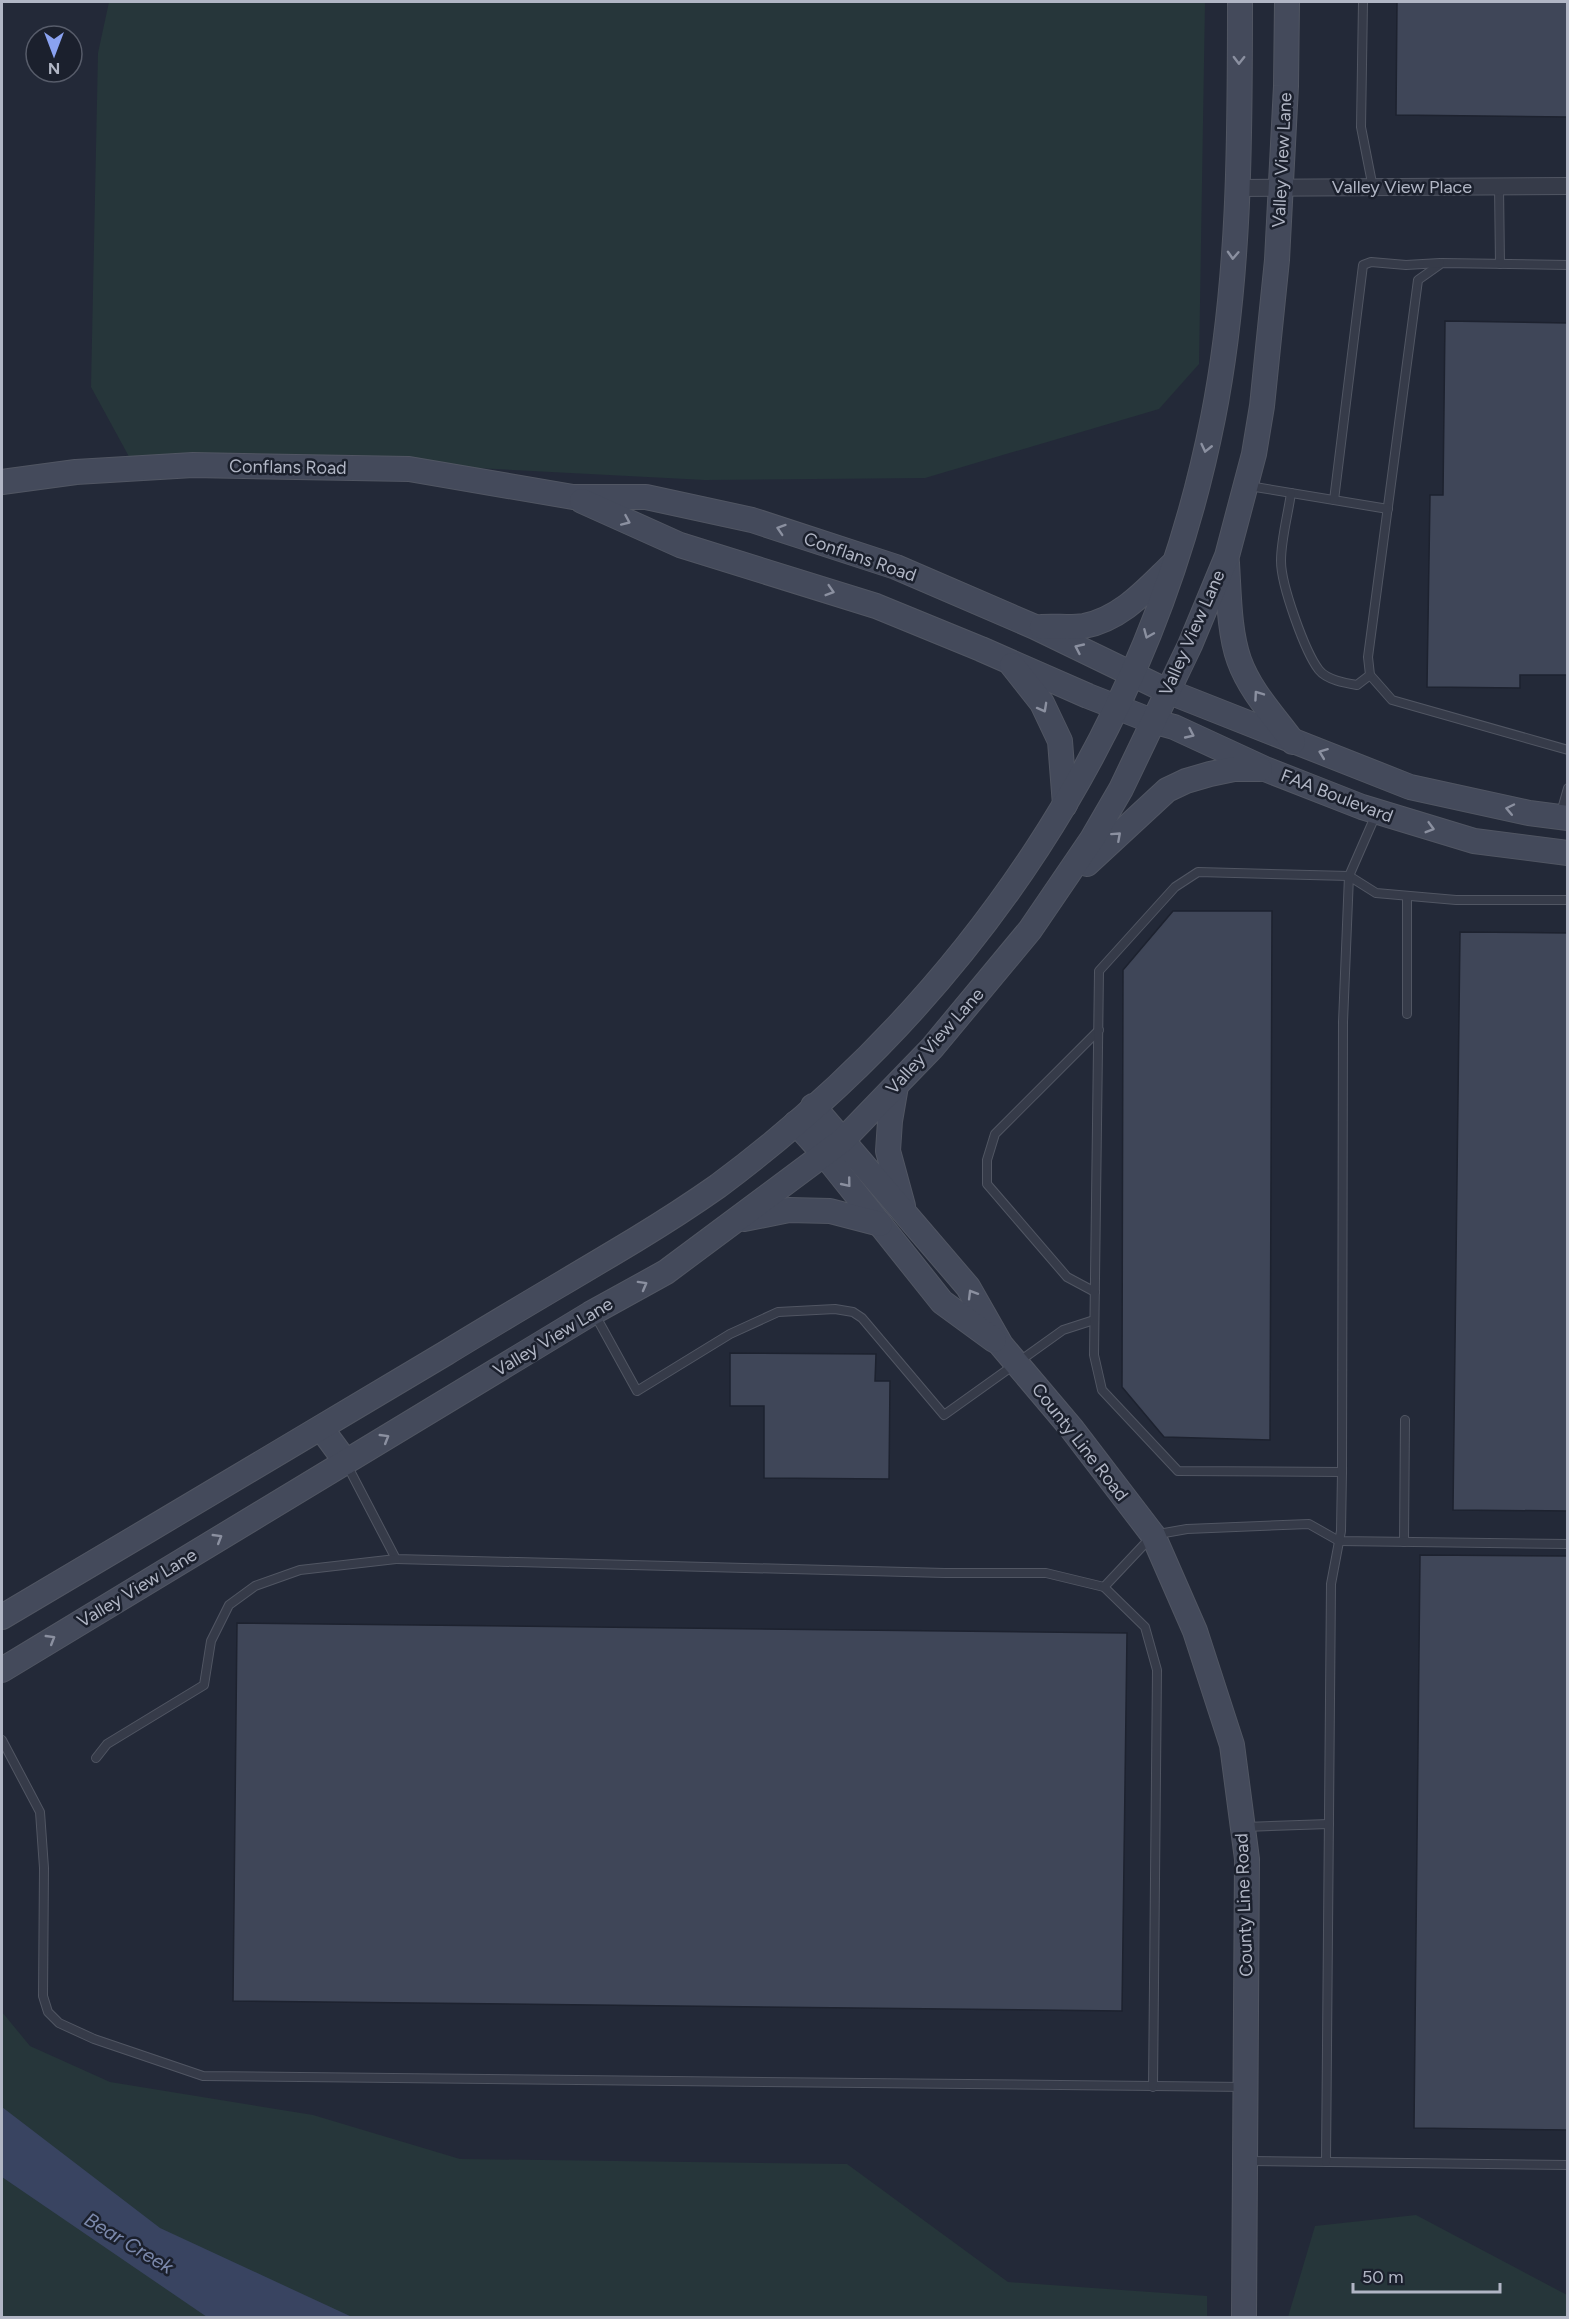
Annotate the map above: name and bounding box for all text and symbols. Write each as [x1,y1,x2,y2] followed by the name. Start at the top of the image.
[24,24,84,84] north arrow
[1233,55,1245,64] one-way arrow
[48,59,60,78] text: N
[1267,92,1297,228] street label: Valley View Lane
[1332,176,1472,198] street label: Valley View Place
[1226,250,1239,259] one-way arrow
[1201,443,1214,453] one-way arrow
[229,455,347,479] street label: Conflans Road
[620,514,631,526] one-way arrow
[776,524,787,537] one-way arrow
[801,527,919,587] street label: Conflans Road
[1154,566,1230,699] street label: Valley View Lane
[824,584,835,597] one-way arrow
[1144,627,1156,638] one-way arrow
[1074,643,1085,655] one-way arrow
[1254,690,1265,701] one-way arrow
[1036,702,1047,712] one-way arrow
[1184,727,1195,739] one-way arrow
[1319,748,1329,761] one-way arrow
[1278,764,1396,828] street label: FAA Boulevard
[1505,803,1515,816] one-way arrow
[1424,821,1435,833] one-way arrow
[1110,832,1121,843] one-way arrow
[881,983,989,1099] street label: Valley View Lane
[840,1176,851,1187] one-way arrow
[637,1281,647,1292] one-way arrow
[967,1290,979,1300] one-way arrow
[489,1293,617,1381] street label: Valley View Lane
[1027,1379,1133,1505] street label: County Line Road
[379,1433,389,1445] one-way arrow
[212,1534,222,1545] one-way arrow
[73,1544,201,1632] street label: Valley View Lane
[45,1635,55,1647] one-way arrow
[1231,1833,1257,1977] street label: County Line Road
[80,2207,179,2280] water label: Bear Creek
[1353,2256,1500,2294] scale bar
[1362,2266,1404,2288] text: 50 m

